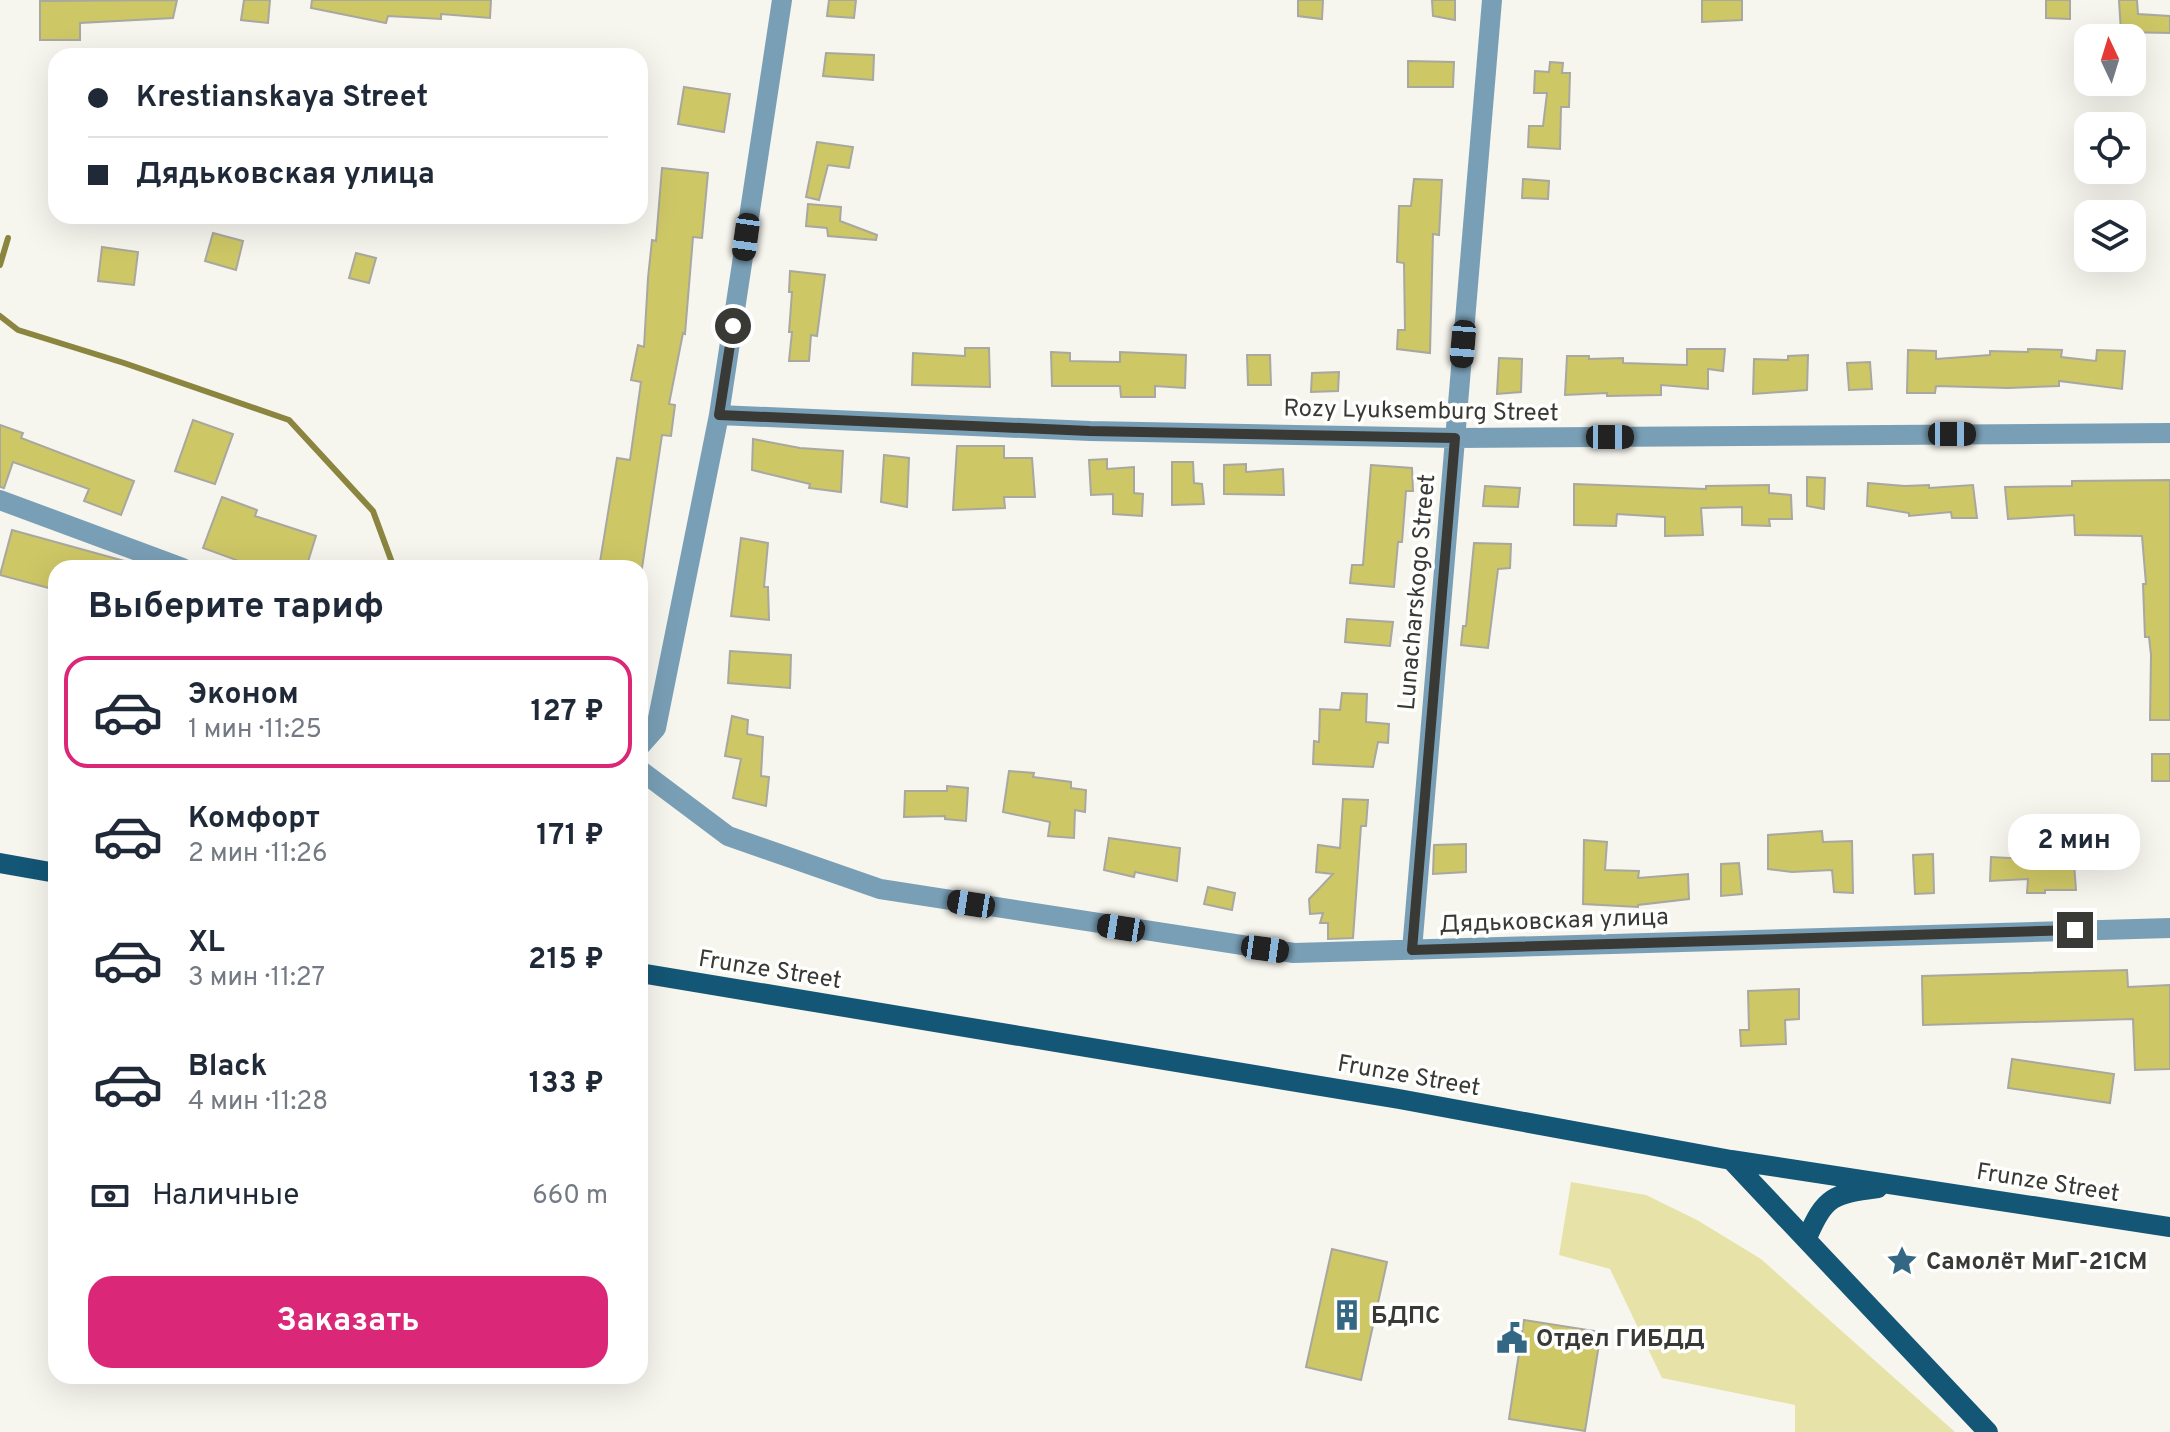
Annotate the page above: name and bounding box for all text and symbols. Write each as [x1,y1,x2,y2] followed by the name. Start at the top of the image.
[2074,24,2146,96] north arrow
[2074,24,2146,272] map controls
[136,80,428,117] text: Krestianskaya Street
[2074,112,2146,184] button: locate
[136,157,435,194] text: Дядьковская улица
[2074,200,2146,272] button: layers
[731,212,761,262] car
[715,308,751,344] route start
[1449,319,1477,369] car
[1283,395,1559,429] street label: Rozy Lyuksemburg Street
[1928,422,1976,446] car
[1586,425,1634,449] car
[1393,473,1443,711] street label: Lunacharskogo Street
[88,585,384,631] text: Выберите тариф
[92,676,164,748] icon: car
[188,677,299,714] text: Эконом
[531,694,604,731] text: 127 ₽
[188,714,322,747] text: 1 мин · 11:25
[92,800,164,872] icon: car
[188,801,320,838] text: Комфорт
[2009,814,2141,870] callout: 2 мин
[536,818,604,855] text: 171 ₽
[2037,825,2111,858] text: 2 мин
[188,838,327,871] text: 2 мин · 11:26
[945,888,997,920] car
[1439,903,1669,941] street label: Дядьковская улица
[1095,912,1147,944] car
[2057,912,2093,948] route end
[92,924,164,996] icon: car
[188,925,225,962] text: XL
[1240,934,1290,964] car
[528,942,604,979] text: 215 ₽
[696,945,843,997] street label: Frunze Street
[188,962,325,995] text: 3 мин · 11:27
[92,1048,164,1120] icon: car
[188,1049,267,1086] text: Black
[1335,1050,1482,1104] street label: Frunze Street
[529,1066,604,1103] text: 133 ₽
[188,1086,328,1119] text: 4 мин · 11:28
[1974,1158,2121,1210] street label: Frunze Street
[88,1174,132,1218] icon: cash
[152,1178,299,1215] text: Наличные
[532,1180,608,1213] text: 660 m
[1885,1244,1919,1278] place icon: Самолёт МиГ-21СМ
[1926,1248,2147,1278] place label: Самолёт МиГ-21СМ
[88,1276,608,1368] button: Заказать
[1330,1298,1364,1332] building icon: БДПС
[1371,1302,1440,1332] place label: БДПС
[1495,1321,1529,1355] public building icon: Отдел ГИБДД
[1536,1325,1705,1355] place label: Отдел ГИБДД

